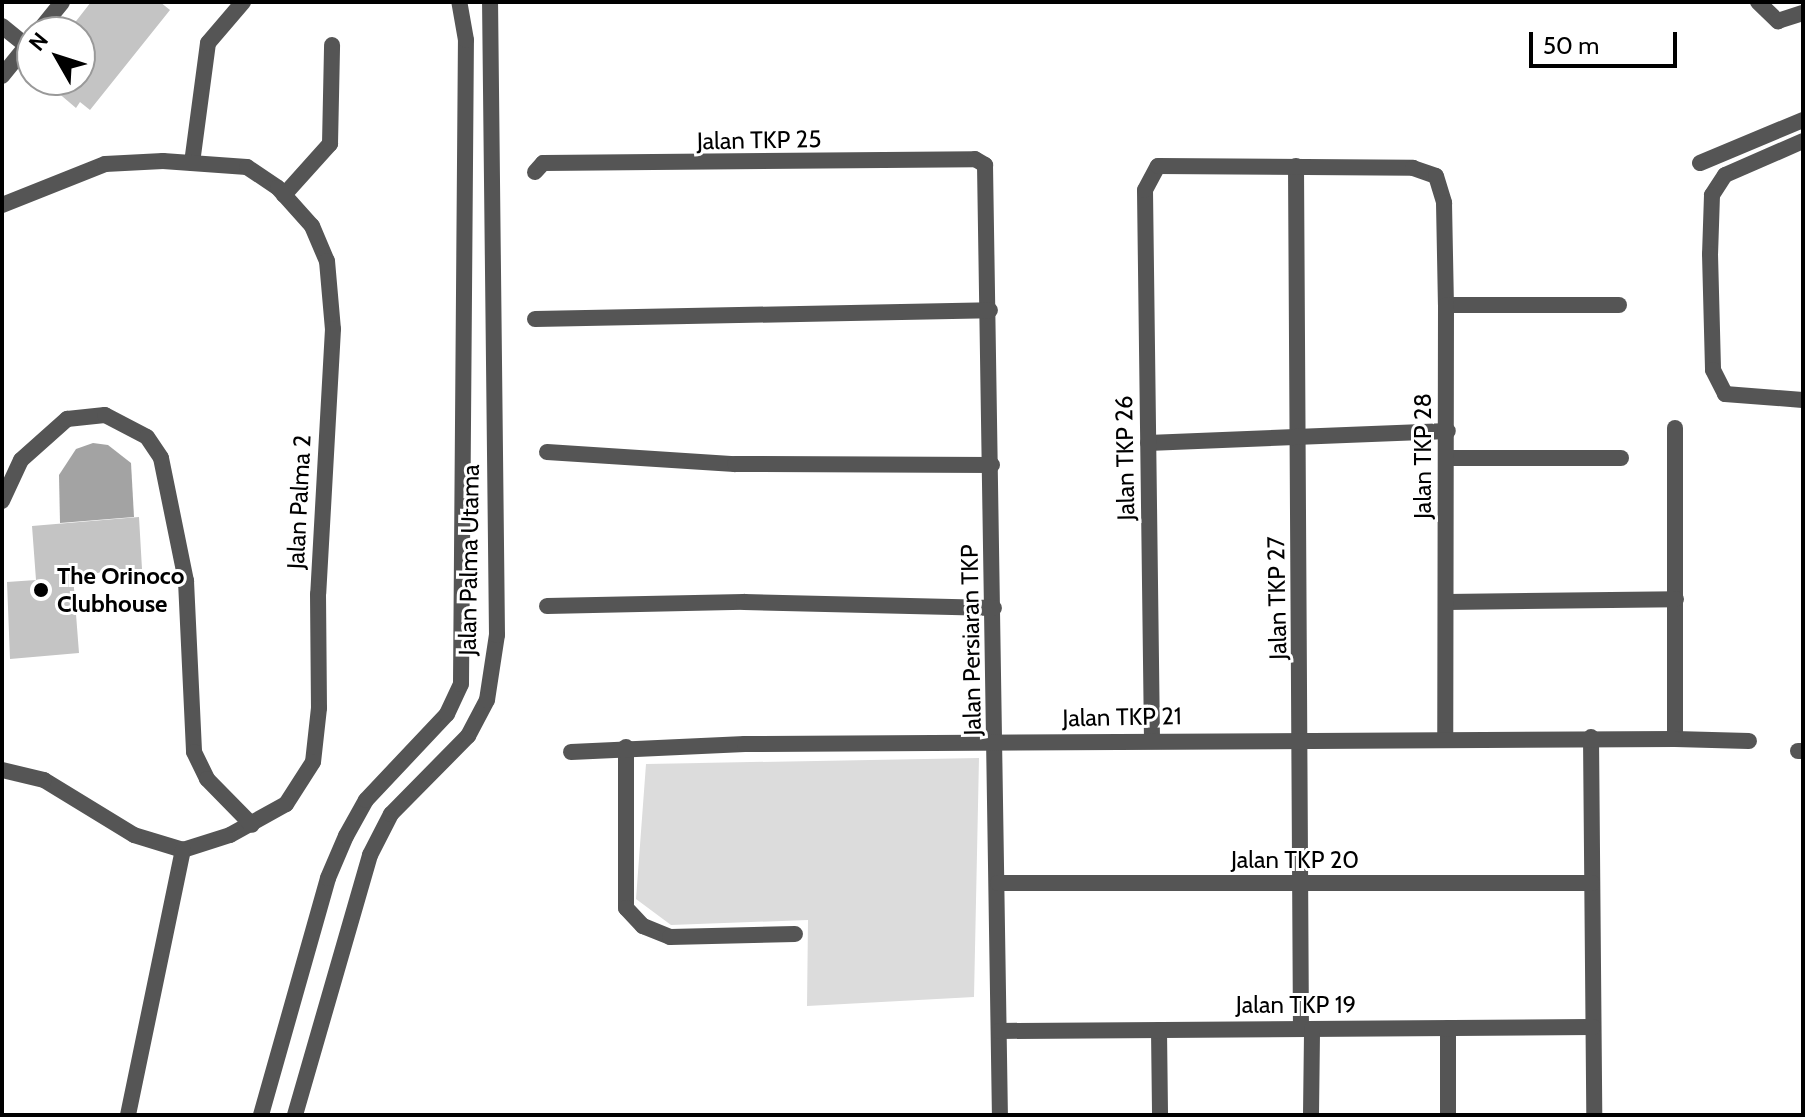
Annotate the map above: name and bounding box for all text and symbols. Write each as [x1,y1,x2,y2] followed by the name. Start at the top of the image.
[16,16,96,96] north arrow
[1533,16,1681,66] scale bar
[23,27,54,56] text: N
[1543,31,1599,60] text: 50 m
[697,125,821,155] street label: Jalan TKP 25
[1409,393,1437,519] street label: Jalan TKP 28
[1110,395,1140,521] street label: Jalan TKP 26
[281,434,317,570] street label: Jalan Palma 2
[453,464,485,656] street label: Jalan Palma Utama
[1262,536,1292,660] street label: Jalan TKP 27
[955,544,987,736] street label: Jalan Persiaran TKP
[57,562,184,618] place label: The Orinoco Clubhouse
[32,581,50,599] marker: The Orinoco Clubhouse
[1062,702,1182,732] street label: Jalan TKP 21
[1231,846,1359,874] street label: Jalan TKP 20
[1236,991,1356,1019] street label: Jalan TKP 19

